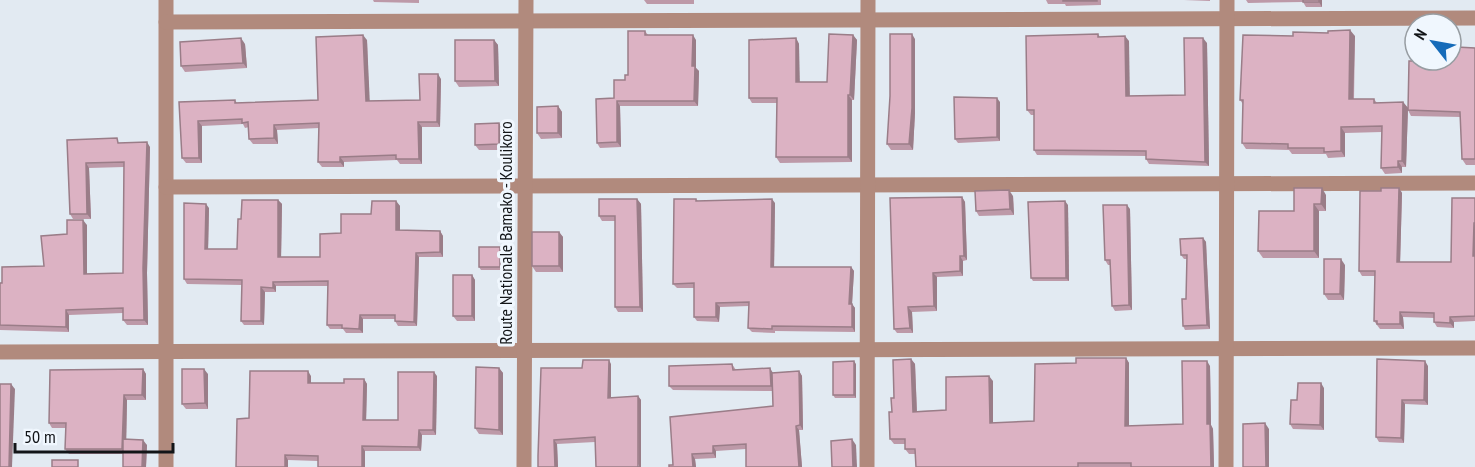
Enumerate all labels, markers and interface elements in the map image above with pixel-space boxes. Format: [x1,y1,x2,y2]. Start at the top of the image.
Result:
north arrow [1403,12,1463,72]
text: N [1409,25,1431,43]
street label: Route Nationale Bamako - Koulikoro [494,121,517,345]
scale bar [15,416,172,454]
text: 50 m [24,425,56,448]

